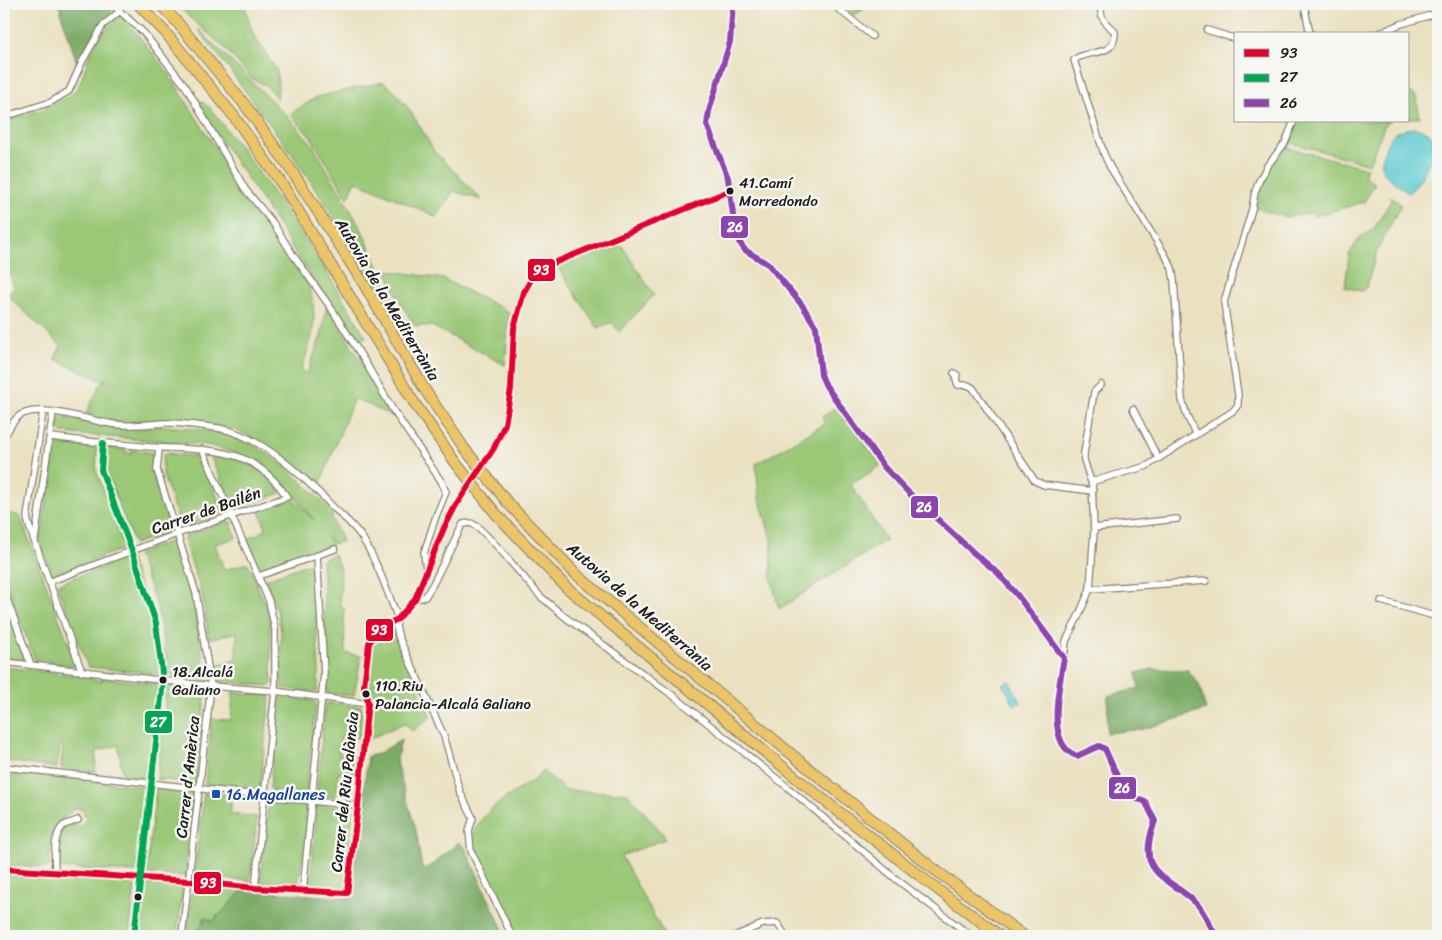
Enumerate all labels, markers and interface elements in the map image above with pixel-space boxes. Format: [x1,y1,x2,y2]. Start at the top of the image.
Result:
legend [1234,32,1410,122]
text: 93 [1280,40,1297,66]
text: 27 [1280,64,1299,90]
text: 26 [1280,90,1297,116]
place label: 41.Camí Morredondo [739,170,818,214]
marker: 41.Camí Morredondo [725,186,735,196]
street label: Autovia de la Mediterrània [327,211,448,387]
line badge: 26 [720,215,749,239]
text: 26 [726,215,743,240]
line badge: 93 [527,258,556,282]
text: 93 [533,258,549,283]
street label: Carrer de Bailén [147,478,265,543]
line badge: 26 [910,495,939,519]
text: 26 [915,495,932,520]
street label: Autovia de la Mediterrània [559,534,720,679]
line badge: 93 [365,618,394,642]
text: 93 [371,618,387,643]
place label: 18.Alcalá Galiano [172,659,233,703]
place label: 110.Riu Palancia-Alcalá Galiano [375,673,531,717]
marker: 18.Alcalá Galiano [158,675,168,685]
marker: 110.Riu Palancia-Alcalá Galiano [361,689,371,699]
line badge: 27 [144,710,173,734]
text: 27 [149,710,167,735]
street label: Carrer del Riu Palància [322,710,367,874]
street label: Carrer d'Amèrica [167,714,208,839]
line badge: 26 [1108,776,1137,800]
text: 26 [1113,776,1130,801]
place label: 16.Magallanes [226,780,326,809]
marker: 16.Magallanes [210,788,222,800]
line badge: 93 [193,871,222,895]
text: 93 [200,871,216,896]
unlabelled marker [133,892,143,902]

